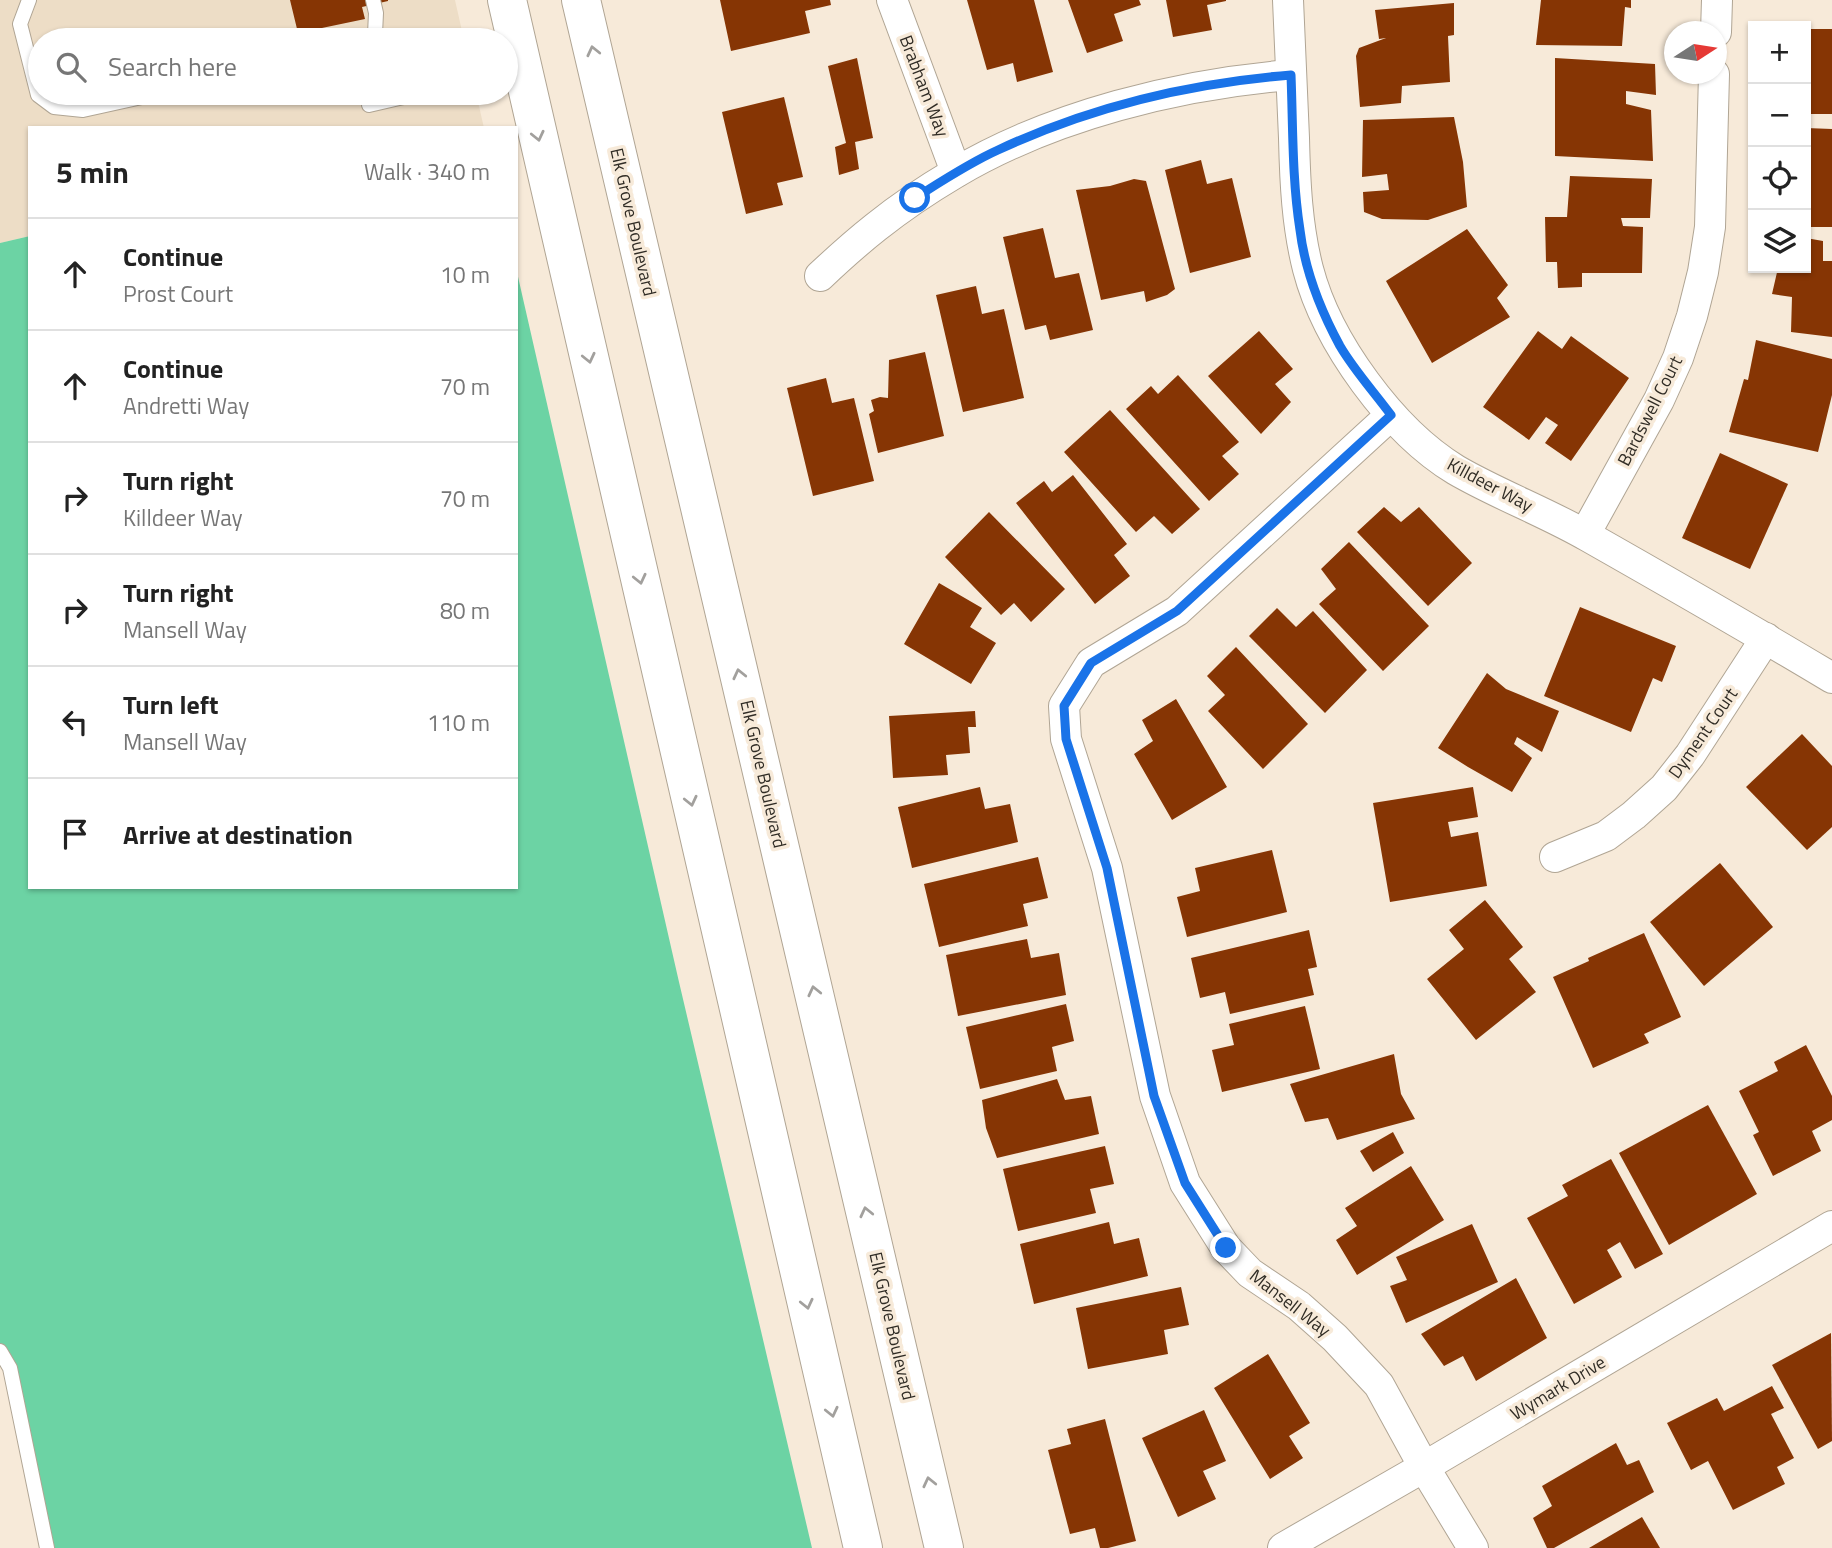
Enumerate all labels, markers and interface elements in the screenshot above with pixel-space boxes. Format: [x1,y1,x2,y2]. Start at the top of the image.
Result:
north arrow [1664,21,1727,84]
map controls [1748,21,1811,273]
button: + [1748,21,1811,84]
search box [28,28,518,105]
street label: Brabham Way [893,31,956,141]
one-way arrow [587,45,601,57]
text: Search here [108,47,237,86]
icon: search [52,48,90,86]
button: − [1748,84,1811,147]
one-way arrow [530,130,544,142]
street label: Elk Grove Boulevard [603,145,664,299]
button: locate [1748,147,1811,210]
text: 5 min [56,149,129,195]
text: Walk · 340 m [364,154,490,189]
route start [899,182,930,213]
button: layers [1748,210,1811,273]
text: Continue [123,237,223,276]
icon: ahead [56,255,94,293]
text: 10 m [440,257,490,292]
text: Prost Court [123,276,233,311]
text: Continue [123,349,223,388]
street label: Bardswell Court [1610,351,1689,470]
one-way arrow [581,352,595,364]
icon: ahead [56,367,94,405]
text: 70 m [440,369,490,404]
text: Andretti Way [123,388,249,423]
street label: Killdeer Way [1443,451,1538,519]
text: Turn right [123,461,234,500]
icon: right [56,479,94,517]
text: 70 m [440,481,490,516]
text: Killdeer Way [123,500,243,535]
text: Turn right [123,573,234,612]
one-way arrow [632,573,646,585]
icon: right [56,591,94,629]
text: 80 m [440,593,490,628]
text: Mansell Way [123,612,247,647]
one-way arrow [733,668,748,680]
street label: Dyment Court [1661,681,1744,784]
text: Turn left [123,685,218,724]
street label: Elk Grove Boulevard [733,697,794,851]
icon: left [56,703,94,741]
text: 110 m [427,705,490,740]
text: Mansell Way [123,724,247,759]
one-way arrow [683,795,697,807]
icon: arrive [56,815,94,853]
text: Arrive at destination [123,815,353,854]
one-way arrow [808,985,822,997]
one-way arrow [859,1206,874,1218]
route end [1210,1232,1241,1263]
street label: Elk Grove Boulevard [862,1249,923,1403]
street label: Mansell Way [1244,1262,1337,1343]
one-way arrow [798,1298,813,1310]
street label: Wymark Drive [1505,1348,1611,1427]
one-way arrow [823,1406,838,1418]
one-way arrow [923,1476,937,1488]

